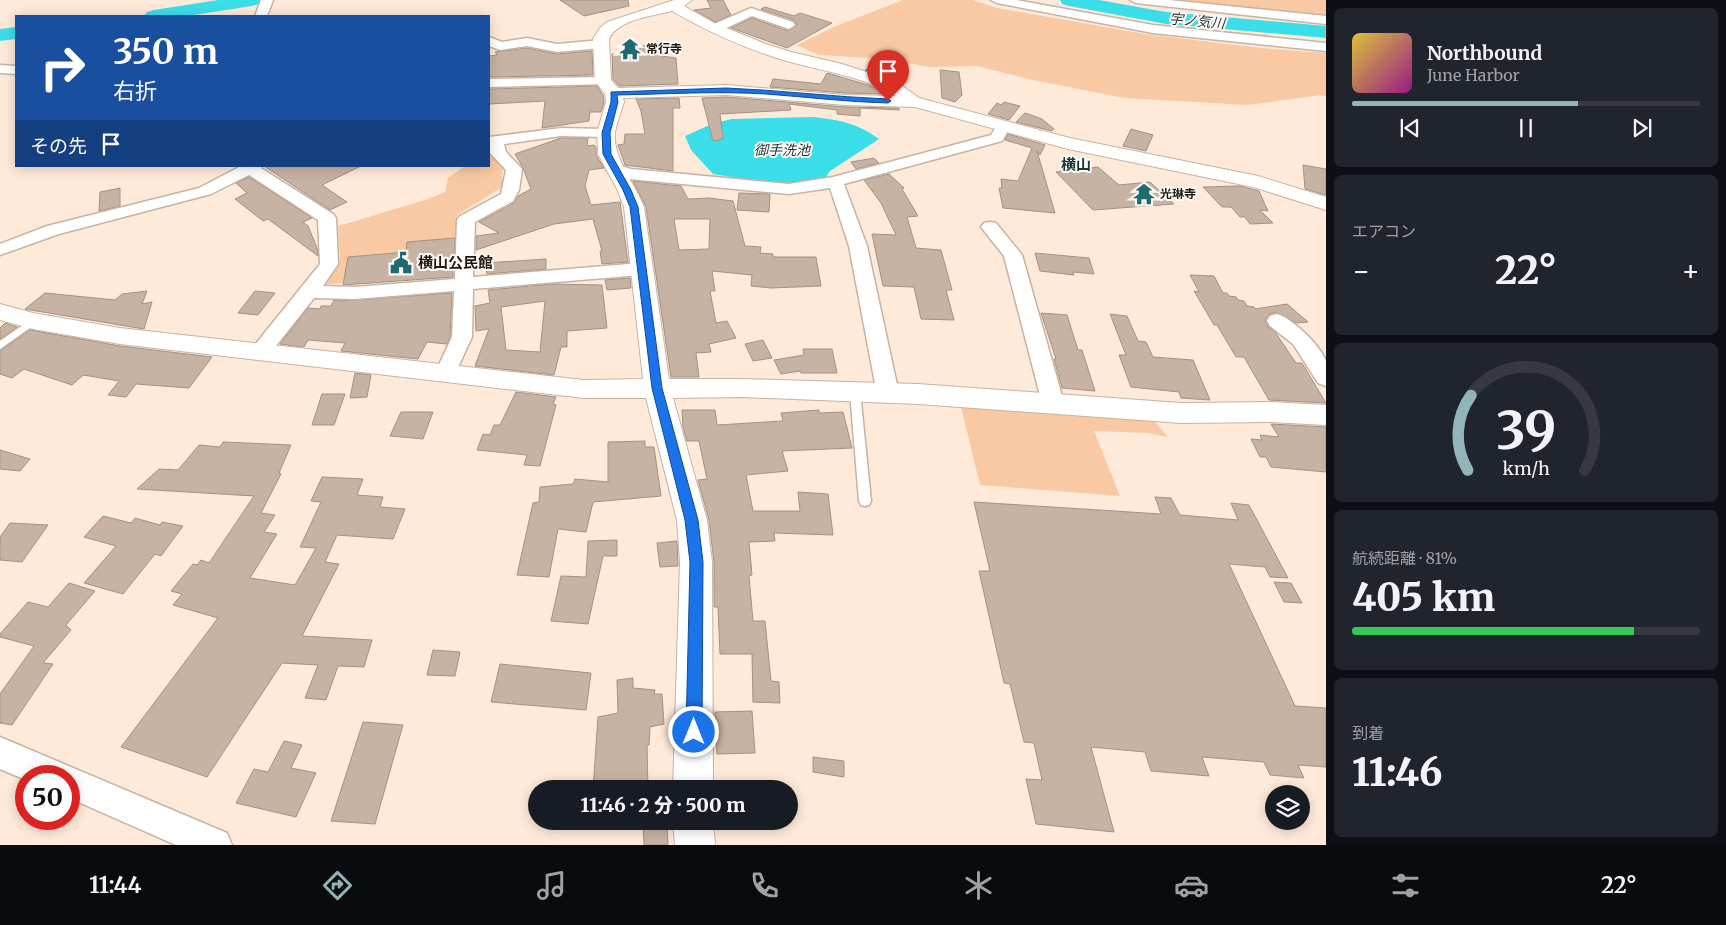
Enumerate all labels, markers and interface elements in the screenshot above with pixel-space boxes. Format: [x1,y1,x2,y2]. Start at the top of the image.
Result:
water label: 宇ノ気川 [1168,10,1228,33]
text: 350 m [113,30,218,74]
icon: right [30,35,95,100]
temple icon: 常行寺 [617,36,643,62]
place label: 常行寺 [646,41,682,56]
text: Northbound [1427,41,1542,65]
pin [867,50,909,101]
icon: arrive [874,57,902,85]
text: June Harbor [1427,65,1520,85]
text: 右折 [113,77,157,105]
icon: previous [1396,114,1424,142]
icon: pause [1512,114,1540,142]
icon: next [1628,114,1656,142]
icon: arrive [97,130,125,158]
text: その先 [30,134,87,158]
water label: 御手洗池 [754,141,812,159]
district label: 横山 [1061,155,1091,174]
temple icon: 光琳寺 [1131,181,1157,207]
place label: 光琳寺 [1160,186,1196,201]
text: エアコン [1352,221,1416,241]
text: 22° [1495,247,1557,294]
public building icon: 横山公民館 [388,250,414,276]
place label: 横山公民館 [418,253,493,272]
text: − [1352,253,1371,289]
text: + [1681,253,1700,289]
text: 39 [1496,398,1556,463]
text: km/h [1502,457,1550,480]
text: 航続距離 · 81% [1352,548,1457,568]
text: 405 km [1352,574,1495,621]
position arrow [667,705,719,757]
text: 到着 [1352,723,1384,743]
text: 11:46 [1352,749,1442,796]
speed limit sign: 50 [15,765,80,830]
map controls [1265,785,1310,830]
button: layers [1265,785,1310,830]
text: 11:46 · 2 分 · 500 m [581,793,745,817]
icon: directions [320,868,355,903]
icon: music [534,868,569,903]
icon: phone [747,868,782,903]
icon: climate [961,868,996,903]
icon: car [1174,868,1209,903]
icon: filters [1388,868,1423,903]
text: 11:44 [89,871,142,899]
text: 22° [1601,871,1637,899]

